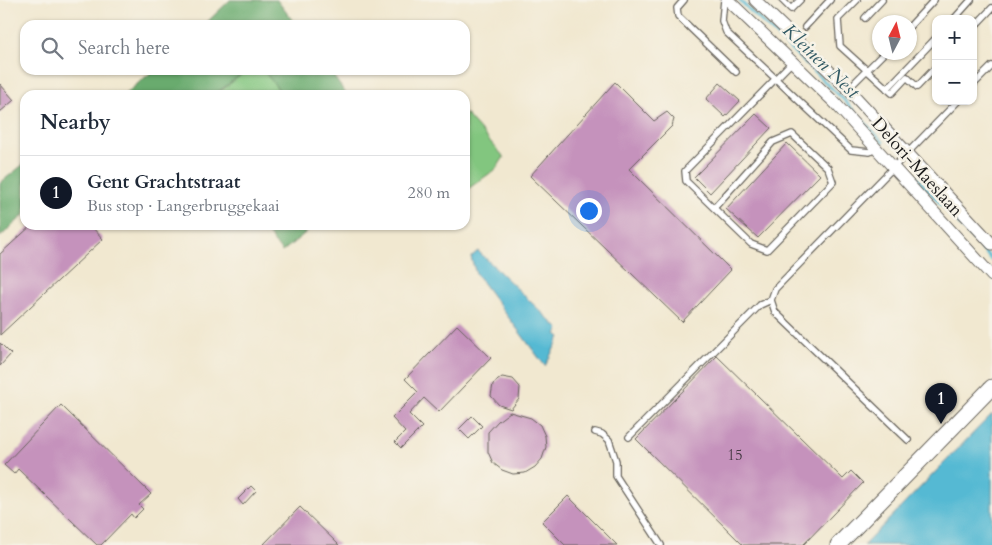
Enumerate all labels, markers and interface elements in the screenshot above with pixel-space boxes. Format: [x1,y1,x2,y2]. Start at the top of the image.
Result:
north arrow [872,15,917,60]
map controls [932,15,977,105]
button: + [932,15,977,60]
water label: Kleinen Nest [777,18,865,105]
search box [20,20,470,75]
icon: search [38,34,66,62]
text: Search here [78,35,170,61]
button: − [932,60,977,105]
text: Nearby [40,108,111,137]
street label: Delori-Maeslaan [866,112,969,223]
text: Gent Grachtstraat [87,169,241,195]
text: 1 [52,182,60,204]
text: 280 m [408,182,450,204]
text: Bus stop · Langerbruggekaai [87,195,280,217]
your location [576,198,602,224]
pin: 1 [925,383,957,424]
house number: 15 [727,445,743,465]

